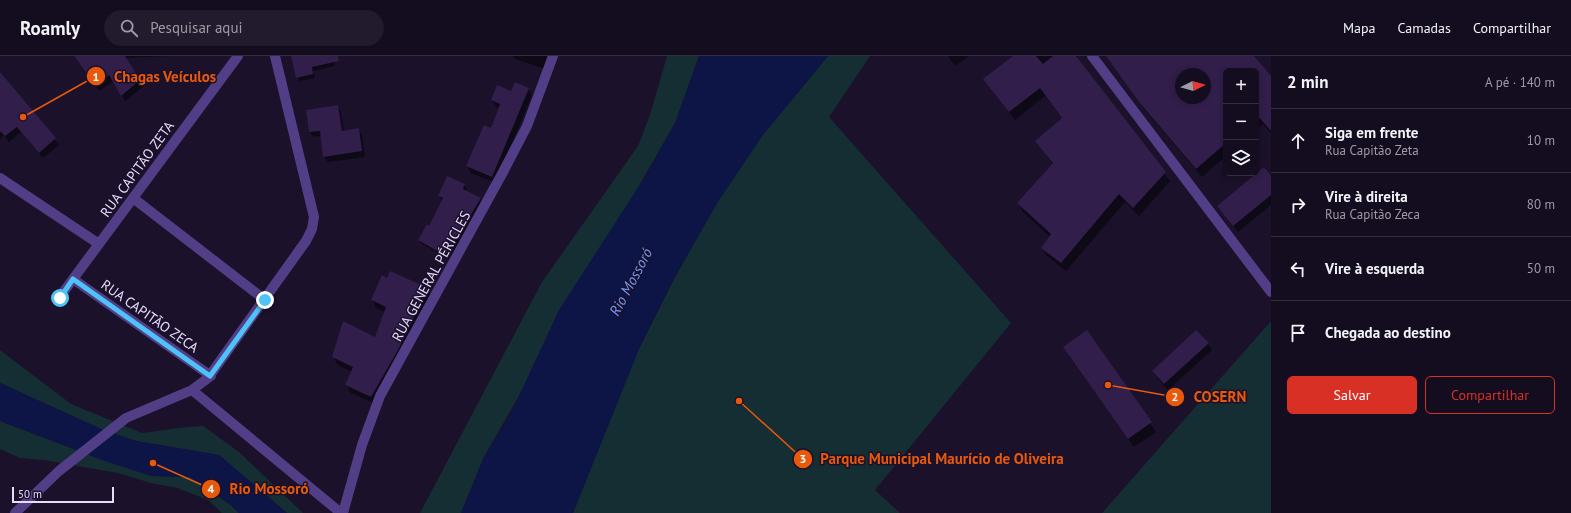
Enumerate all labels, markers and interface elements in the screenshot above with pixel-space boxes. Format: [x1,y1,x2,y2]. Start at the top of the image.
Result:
search box [104,10,384,46]
text: Roamly [20,16,80,40]
icon: search [118,17,140,39]
text: Pesquisar aqui [150,18,243,37]
text: Mapa [1343,19,1376,37]
text: Camadas [1398,19,1451,37]
text: Compartilhar [1473,19,1551,37]
callout: Chagas Veículos [86,63,225,90]
text: Chagas Veículos [114,67,216,86]
north arrow [1175,68,1211,104]
map controls [1223,68,1259,176]
button: + [1223,68,1259,104]
text: 1 [93,69,99,84]
text: 2 min [1287,71,1328,93]
text: A pé · 140 m [1485,74,1555,91]
button: − [1223,104,1259,140]
street label: RUA CAPITÃO ZETA [96,117,178,221]
text: Siga em frente [1325,123,1418,142]
icon: ahead [1287,130,1309,152]
text: 10 m [1527,132,1555,149]
button: layers [1223,140,1259,176]
text: Rua Capitão Zeta [1325,142,1419,159]
text: Vire à direita [1325,187,1408,206]
icon: right [1287,194,1309,216]
text: 80 m [1527,196,1555,213]
text: Rua Capitão Zeca [1325,206,1420,223]
street label: RUA GENERAL PÉRICLES [388,208,474,344]
water label: Rio Mossoró [605,245,656,319]
icon: left [1287,258,1309,280]
text: Vire à esquerda [1325,259,1424,278]
text: 50 m [1527,260,1555,277]
street label: RUA CAPITÃO ZECA [98,276,203,357]
route start [51,289,69,307]
route end [256,291,274,309]
icon: arrive [1287,322,1309,344]
text: Chegada ao destino [1325,323,1451,342]
button: Salvar [1287,376,1417,414]
button: Compartilhar [1425,376,1555,414]
callout: COSERN [1165,383,1254,410]
text: COSERN [1194,387,1246,406]
text: 2 [1172,389,1178,404]
callout: Parque Municipal Maurício de Oliveira [793,445,1072,472]
text: Parque Municipal Maurício de Oliveira [820,449,1064,468]
text: 3 [800,451,806,466]
callout: Rio Mossoró [201,475,316,502]
text: Rio Mossoró [229,479,309,498]
text: 4 [208,481,215,496]
scale bar [12,485,114,504]
text: 50 m [18,487,42,501]

